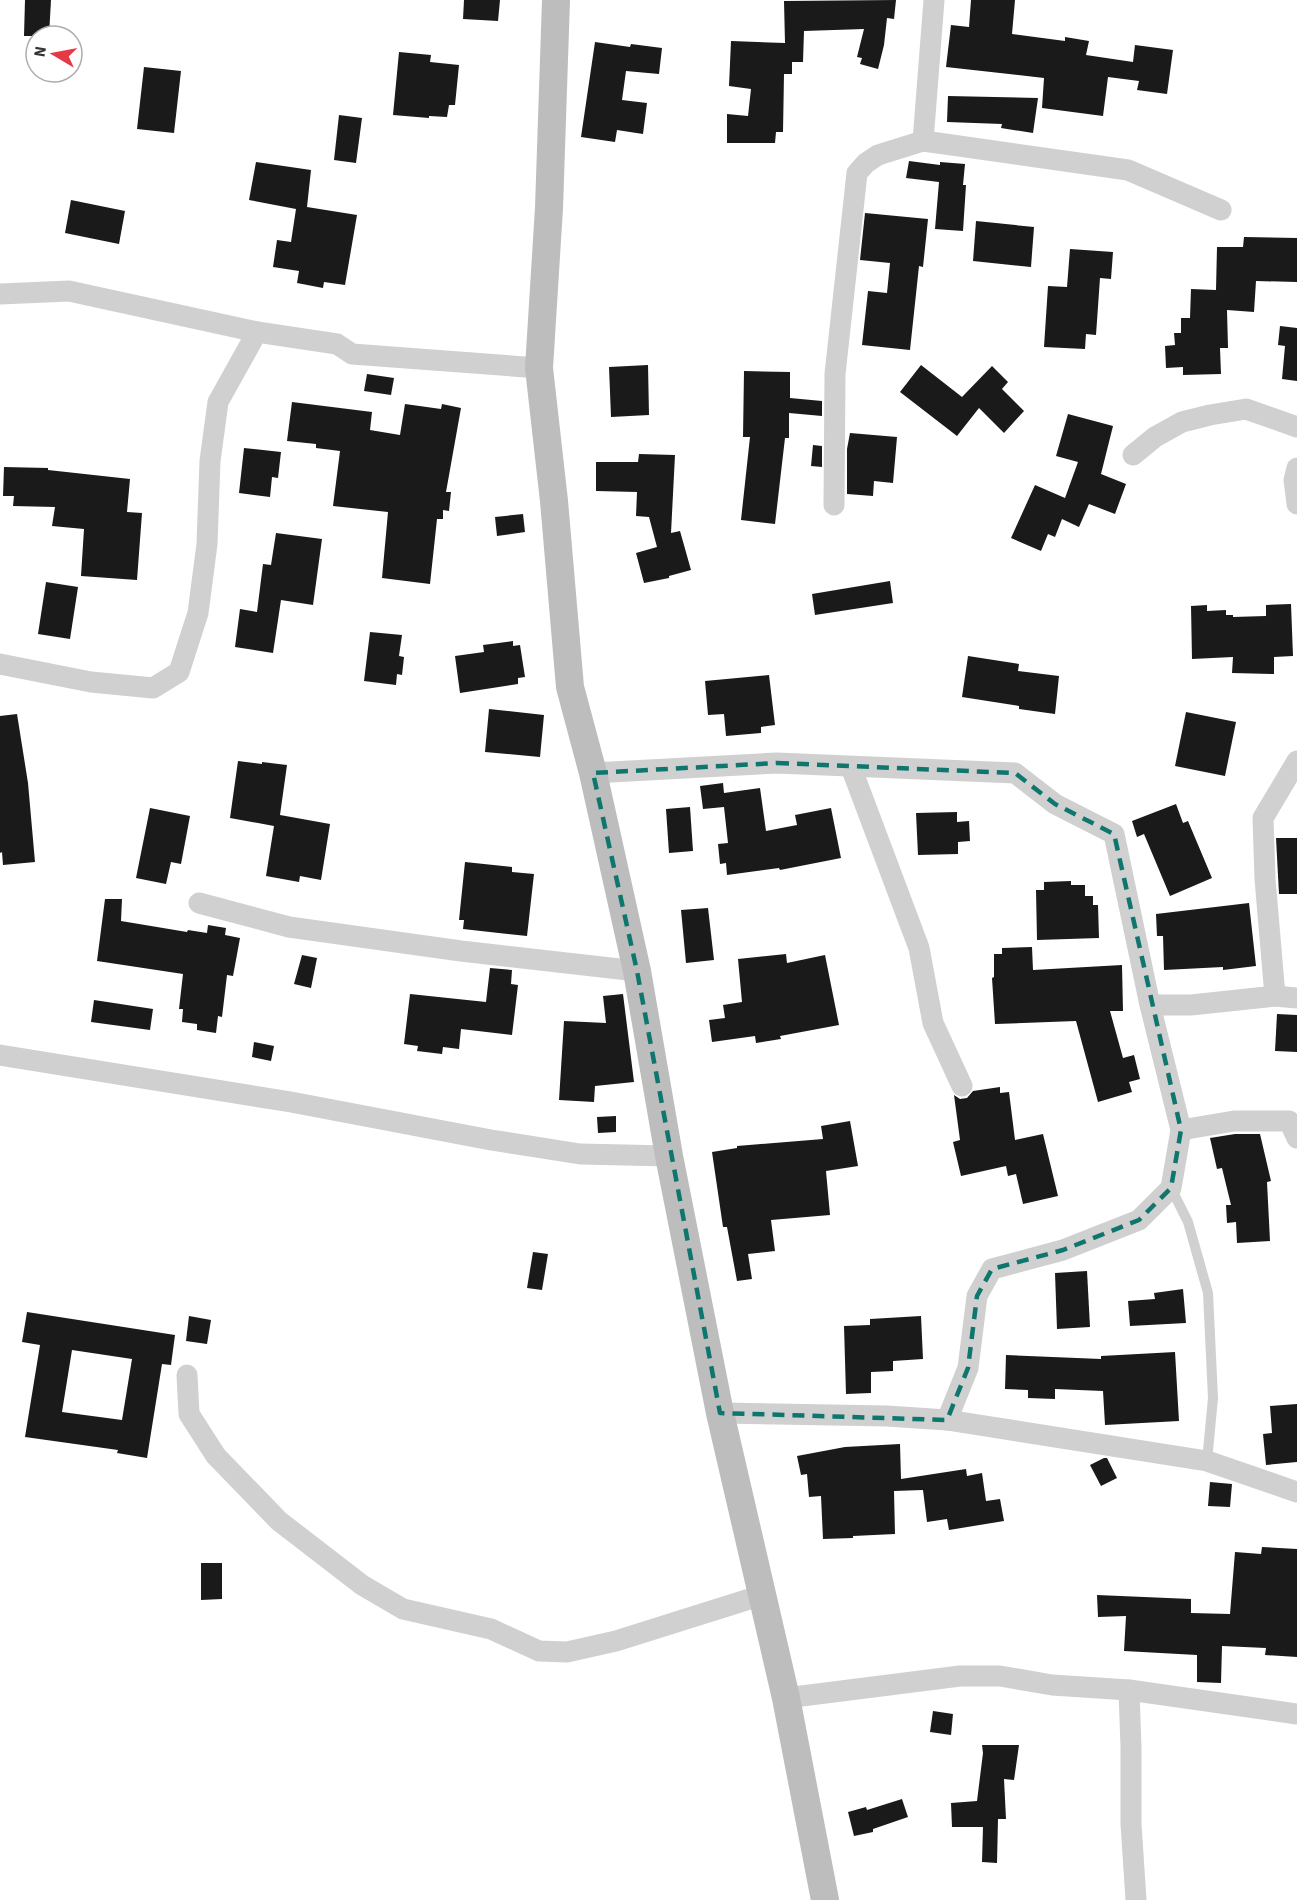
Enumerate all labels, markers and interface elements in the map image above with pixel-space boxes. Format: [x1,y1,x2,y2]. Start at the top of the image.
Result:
north arrow [24,24,84,84]
text: N [28,44,52,59]

